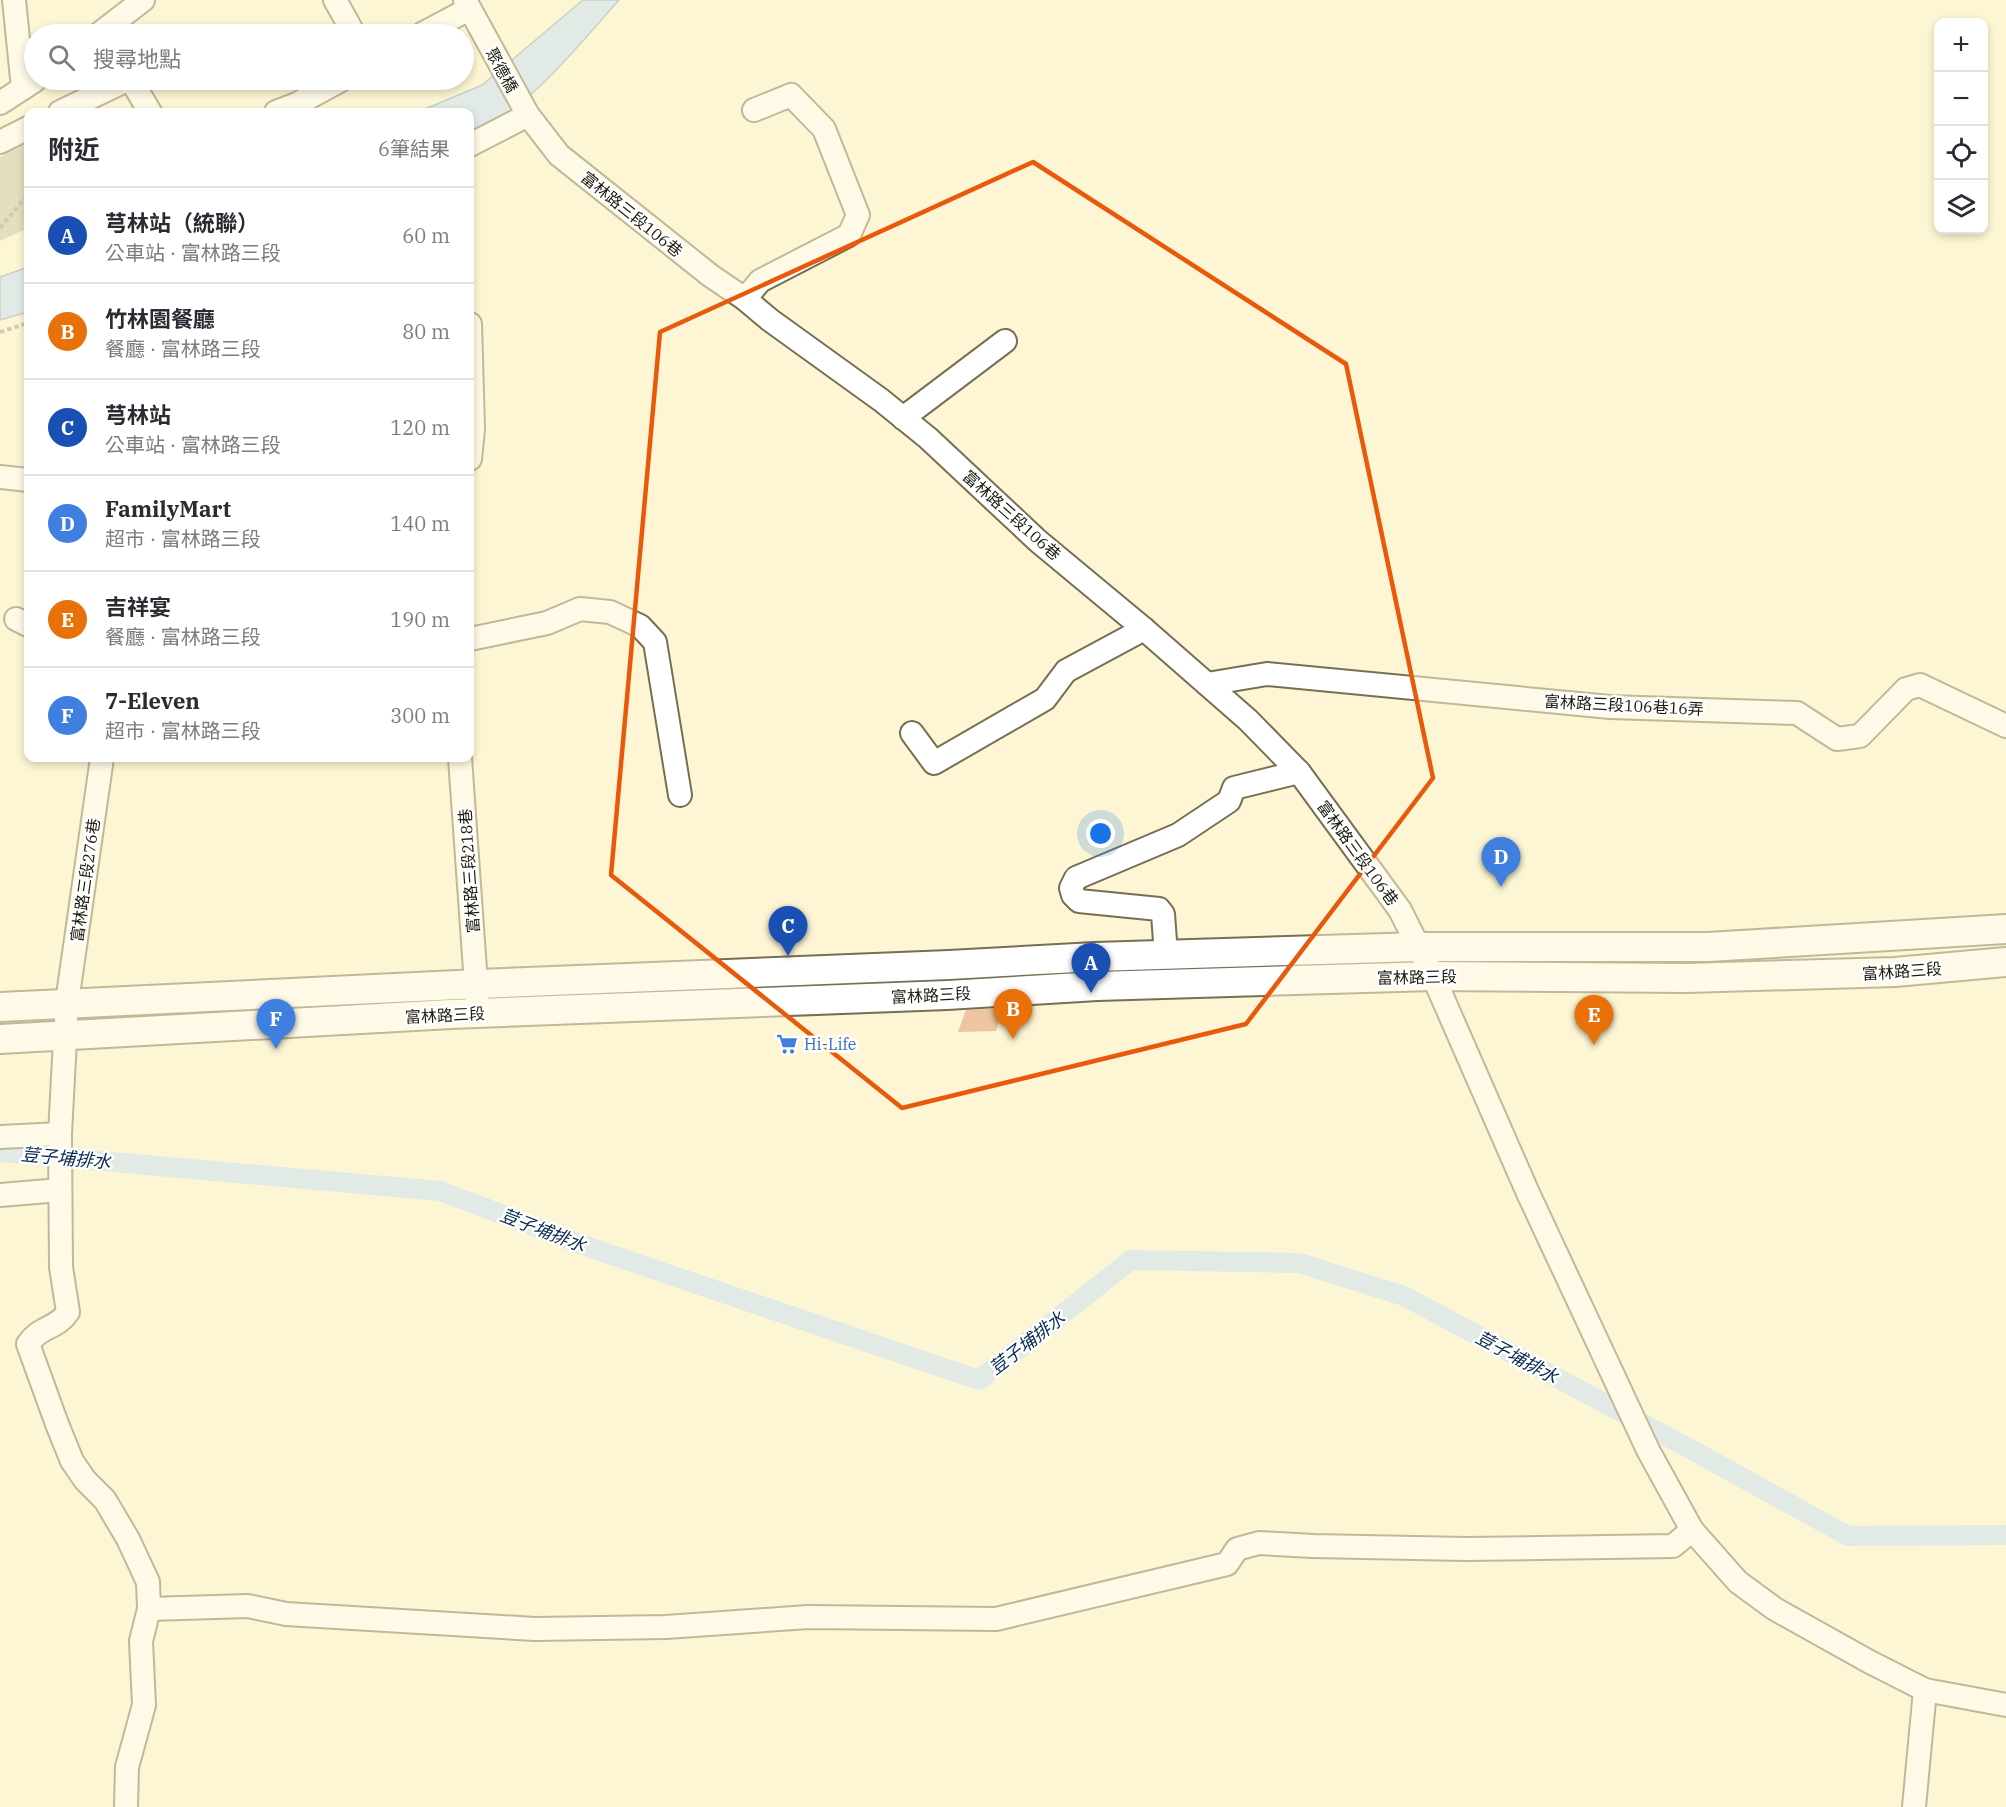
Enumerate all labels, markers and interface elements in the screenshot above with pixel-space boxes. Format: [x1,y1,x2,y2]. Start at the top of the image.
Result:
map controls [1934,18,1988,234]
button: + [1934,18,1988,72]
search box [24,24,474,90]
icon: search [45,41,78,74]
text: 搜尋地點 [93,44,181,73]
street label: 聚德橋 [482,44,522,96]
button: − [1934,72,1988,126]
button: locate [1934,126,1988,180]
text: 附近 [48,132,100,166]
text: 6筆結果 [378,135,450,162]
street label: 富林路三段106巷 [577,167,687,261]
button: layers [1934,180,1988,234]
text: 芎林站（統聯） [105,208,259,237]
text: A [61,222,74,249]
text: 60 m [402,222,450,249]
text: 公車站 · 富林路三段 [105,239,281,266]
text: 竹林園餐廳 [105,304,215,333]
text: B [60,318,75,345]
text: 80 m [402,318,450,345]
text: 餐廳 · 富林路三段 [105,335,261,362]
text: 芎林站 [105,400,171,429]
text: C [61,414,74,441]
text: 120 m [390,414,450,441]
text: 公車站 · 富林路三段 [105,431,281,458]
street label: 富林路三段106巷 [959,466,1065,564]
text: FamilyMart [105,494,231,523]
text: D [60,510,75,537]
text: 140 m [390,510,450,537]
text: 超市 · 富林路三段 [105,525,261,552]
text: 吉祥宴 [105,592,171,621]
text: E [61,606,74,633]
text: 190 m [390,606,450,633]
text: 餐廳 · 富林路三段 [105,623,261,650]
text: 7-Eleven [105,686,200,715]
street label: 富林路三段106巷16弄 [1544,691,1704,719]
text: F [61,702,74,729]
text: 300 m [390,702,450,729]
text: 超市 · 富林路三段 [105,717,261,744]
street label: 富林路三段106巷 [1313,797,1403,909]
street label: 富林路三段218巷 [455,808,483,934]
street label: 富林路三段276巷 [66,817,104,943]
your location [1086,819,1115,848]
pin: D [1482,838,1520,887]
pin: C [768,906,808,956]
pin: A [1072,944,1110,993]
street label: 富林路三段 [1861,958,1943,984]
street label: 富林路三段 [1377,966,1457,988]
street label: 富林路三段 [891,983,971,1007]
pin: B [994,990,1032,1039]
pin: E [1574,996,1614,1045]
pin: F [256,1000,296,1049]
street label: 富林路三段 [405,1003,485,1027]
supermarket icon: Hi-Life [775,1032,799,1056]
place label: Hi-Life [804,1034,856,1054]
water label: 荳子埔排水 [20,1143,113,1173]
water label: 荳子埔排水 [497,1203,590,1257]
water label: 荳子埔排水 [984,1306,1070,1380]
water label: 荳子埔排水 [1472,1326,1563,1389]

